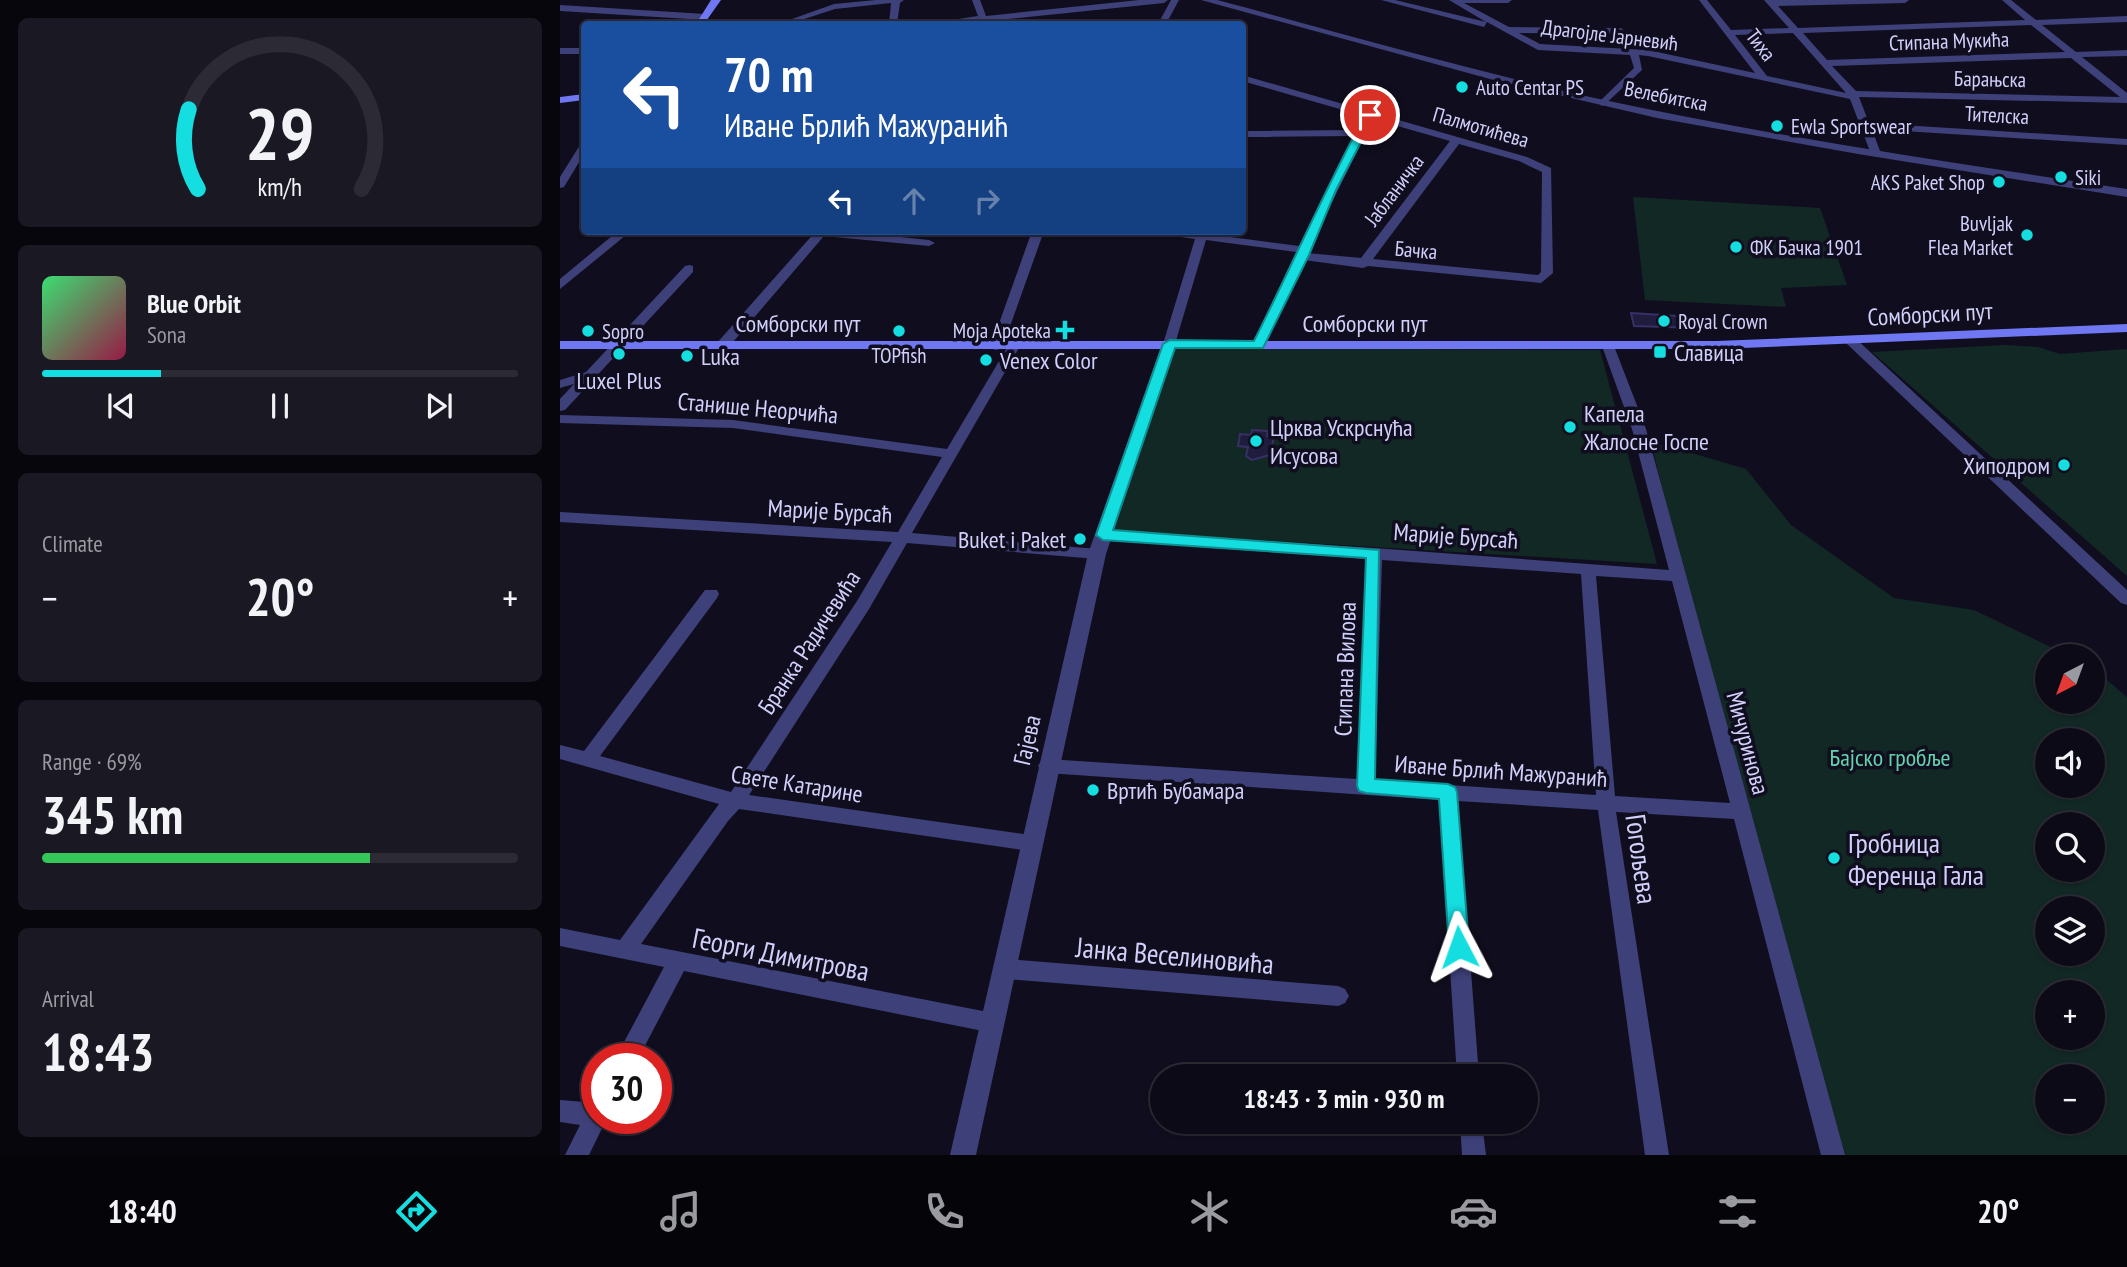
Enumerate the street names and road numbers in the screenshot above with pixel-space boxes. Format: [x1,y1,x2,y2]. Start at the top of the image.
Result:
street label: Драгојле Јарневић [1540,13,1680,57]
street label: Тиха [1740,23,1782,67]
street label: Стипана Мукића [1888,25,2010,57]
street label: Барањска [1954,65,2026,93]
street label: Велебитска [1622,75,1710,117]
street label: Палмотићева [1430,100,1532,154]
street label: Тителска [1964,100,2030,130]
street label: Јабланичка [1358,149,1430,232]
street label: Бачка [1394,235,1438,265]
street label: Сомборски пут [1867,295,1994,333]
street label: Сомборски пут [735,308,861,339]
street label: Сомборски пут [1302,308,1428,339]
street label: Станише Неорчића [676,386,840,430]
street label: Марије Бурсаћ [767,492,893,530]
street label: Марије Бурсаћ [1393,516,1519,556]
street label: Бранка Радичевића [751,564,867,720]
street label: Стипана Вилова [1327,601,1363,737]
street label: Мичуринова [1719,688,1777,798]
street label: Гајева [1006,712,1048,768]
street label: Иване Брлић Мажуранић [1394,748,1608,794]
street label: Свете Катарине [729,758,865,810]
street label: Гогољева [1617,812,1667,906]
street label: Георги Димитрова [690,919,872,989]
street label: Јанка Веселиновића [1074,928,1275,982]

